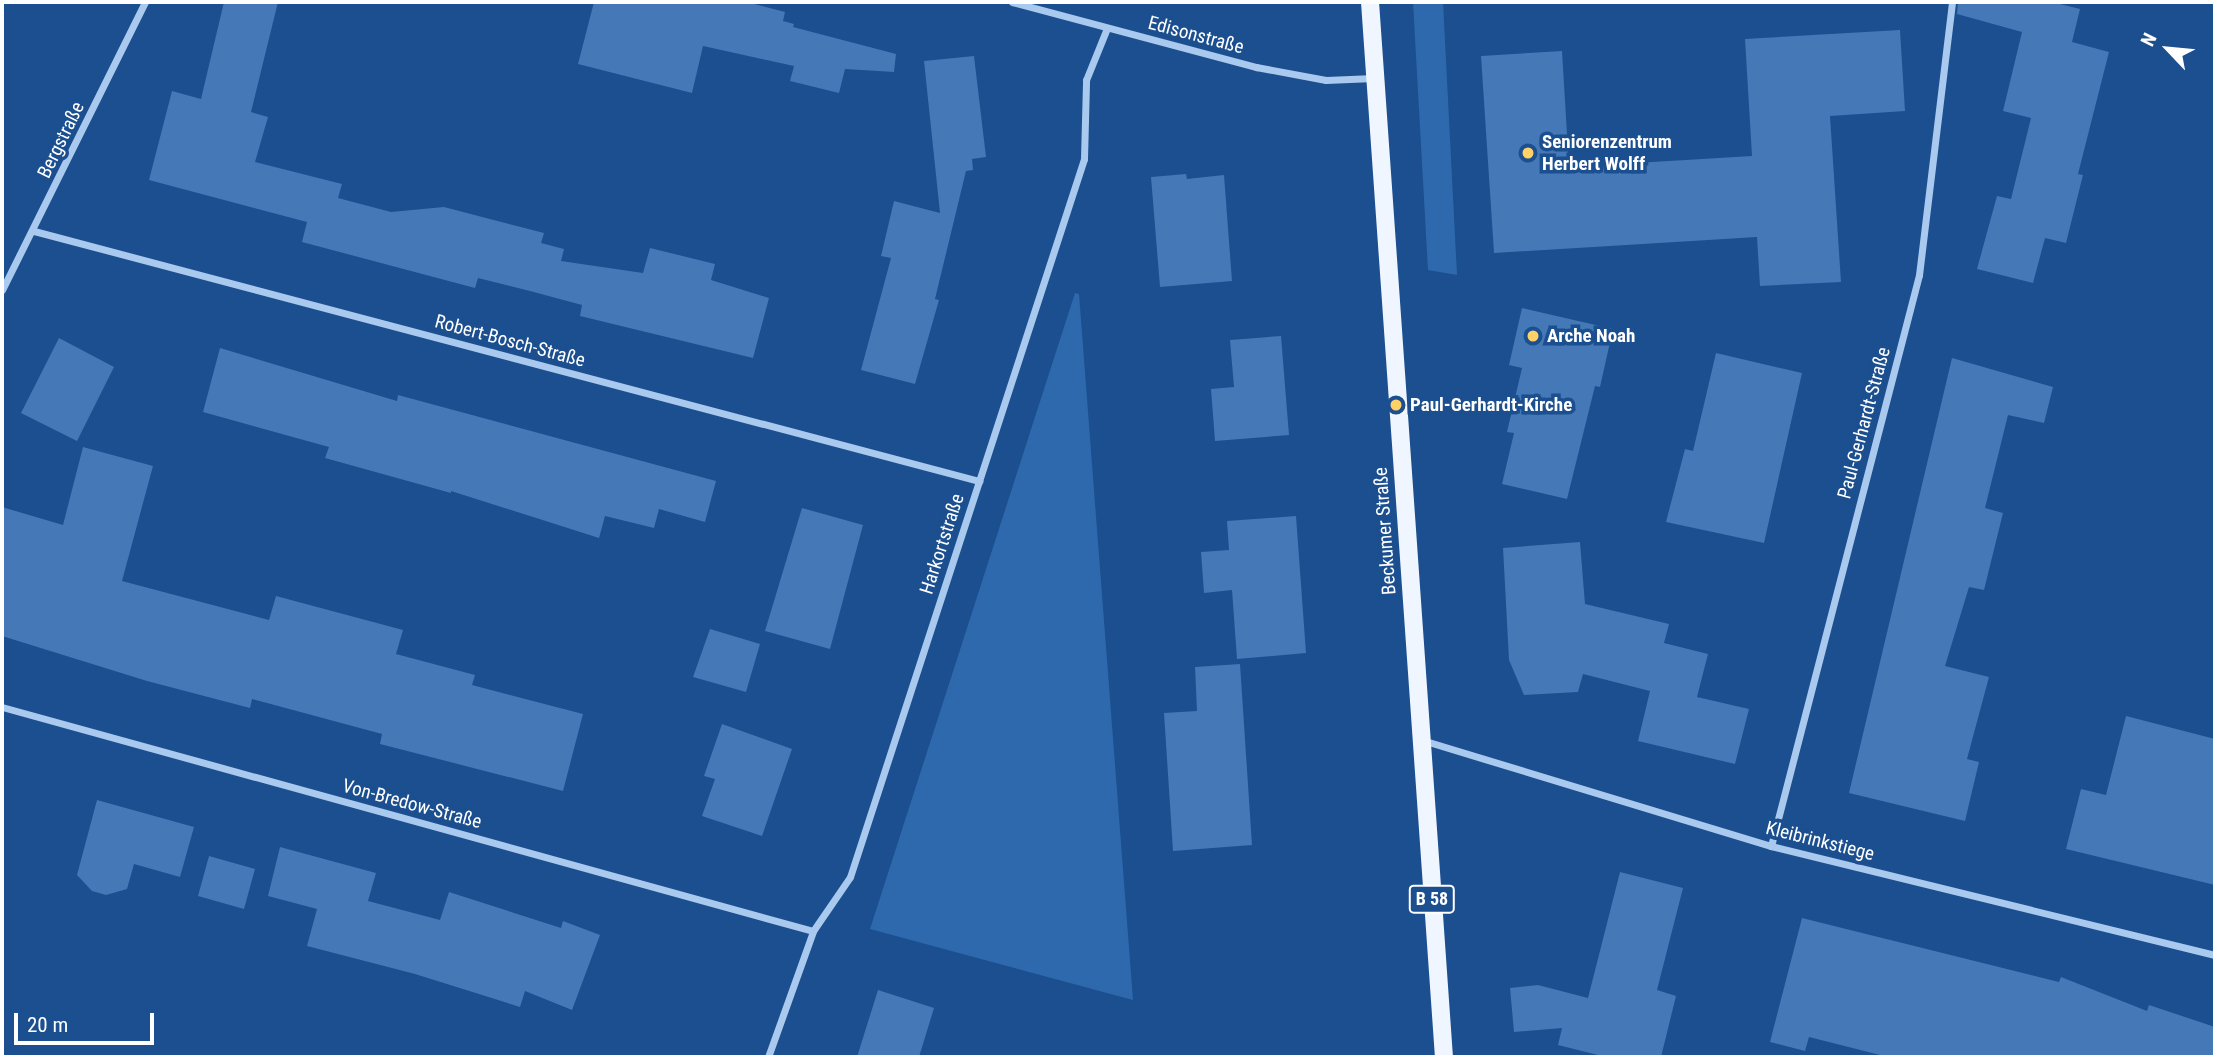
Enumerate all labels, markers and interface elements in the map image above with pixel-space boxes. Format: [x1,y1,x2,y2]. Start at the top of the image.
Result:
street label: Edisonstraße [1146,11,1246,59]
north arrow [2133,14,2203,84]
text: N [2136,29,2162,50]
street label: Bergstraße [33,98,89,182]
place label: Seniorenzentrum Herbert Wolff [1542,131,1672,175]
marker: Seniorenzentrum Herbert Wolff [1520,145,1536,161]
street label: Robert-Bosch-Straße [432,310,588,372]
place label: Arche Noah [1547,325,1635,347]
marker: Arche Noah [1525,328,1541,344]
street label: Paul-Gerhardt-Straße [1833,345,1895,501]
place label: Paul-Gerhardt-Kirche [1410,394,1572,416]
marker: Paul-Gerhardt-Kirche [1388,397,1404,413]
street label: Beckumer Straße [1369,466,1401,596]
street label: Harkortstraße [915,491,969,597]
street label: Von-Bredow-Straße [340,774,484,834]
street label: Kleibrinkstiege [1763,816,1877,866]
road number: B 58 [1408,884,1456,914]
scale bar [18,1000,158,1044]
text: 20 m [27,1013,68,1037]

